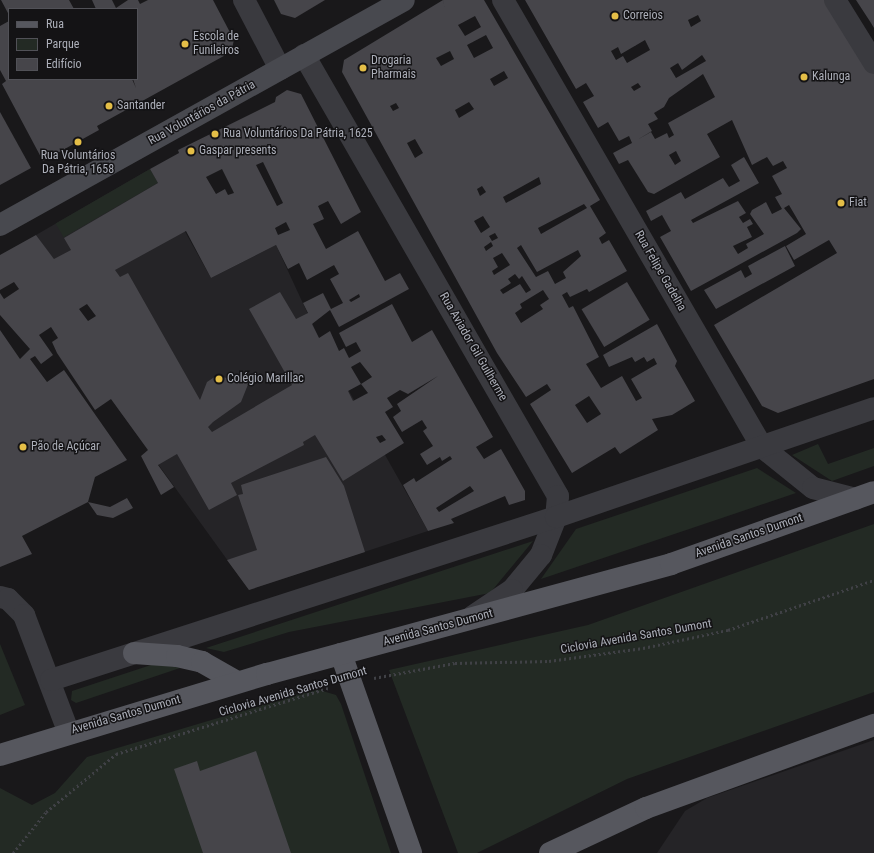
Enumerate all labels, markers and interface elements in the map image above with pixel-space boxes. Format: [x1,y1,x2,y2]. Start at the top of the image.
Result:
legend [8,8,138,80]
place label: Correios [623,9,663,23]
marker: Correios [610,11,620,21]
text: Rua [46,17,64,31]
place label: Escola de Funileiros [193,30,239,58]
text: Parque [46,37,79,51]
marker: Escola de Funileiros [180,39,190,49]
place label: Drogaria Pharmais [371,54,416,82]
text: Edifício [46,57,82,71]
marker: Drogaria Pharmais [358,63,368,73]
place label: Kalunga [812,70,850,84]
marker: Kalunga [799,72,809,82]
street label: Rua Voluntários da Pátria [146,78,258,148]
place label: Santander [117,99,165,113]
marker: Santander [104,101,114,111]
place label: Rua Voluntários Da Pátria, 1625 [223,127,373,141]
marker: Rua Voluntários Da Pátria, 1625 [210,129,220,139]
marker: Rua Voluntários Da Pátria, 1658 [73,137,83,147]
place label: Gaspar presents [199,144,276,158]
marker: Gaspar presents [186,146,196,156]
place label: Rua Voluntários Da Pátria, 1658 [41,149,115,177]
place label: Fiat [849,196,867,210]
marker: Fiat [836,198,846,208]
street label: Rua Felipe Gadelha [631,228,689,314]
street label: Rua Aviador Gil Guilherme [436,290,510,404]
place label: Colégio Marillac [227,372,304,386]
marker: Colégio Marillac [214,374,224,384]
place label: Pão de Açúcar [31,440,100,454]
marker: Pão de Açúcar [18,442,28,452]
street label: Avenida Santos Dumont [693,511,805,561]
street label: Avenida Santos Dumont [382,606,494,650]
street label: Ciclovia Avenida Santos Dumont [559,617,713,657]
street label: Ciclovia Avenida Santos Dumont [217,664,369,720]
street label: Avenida Santos Dumont [70,693,182,737]

